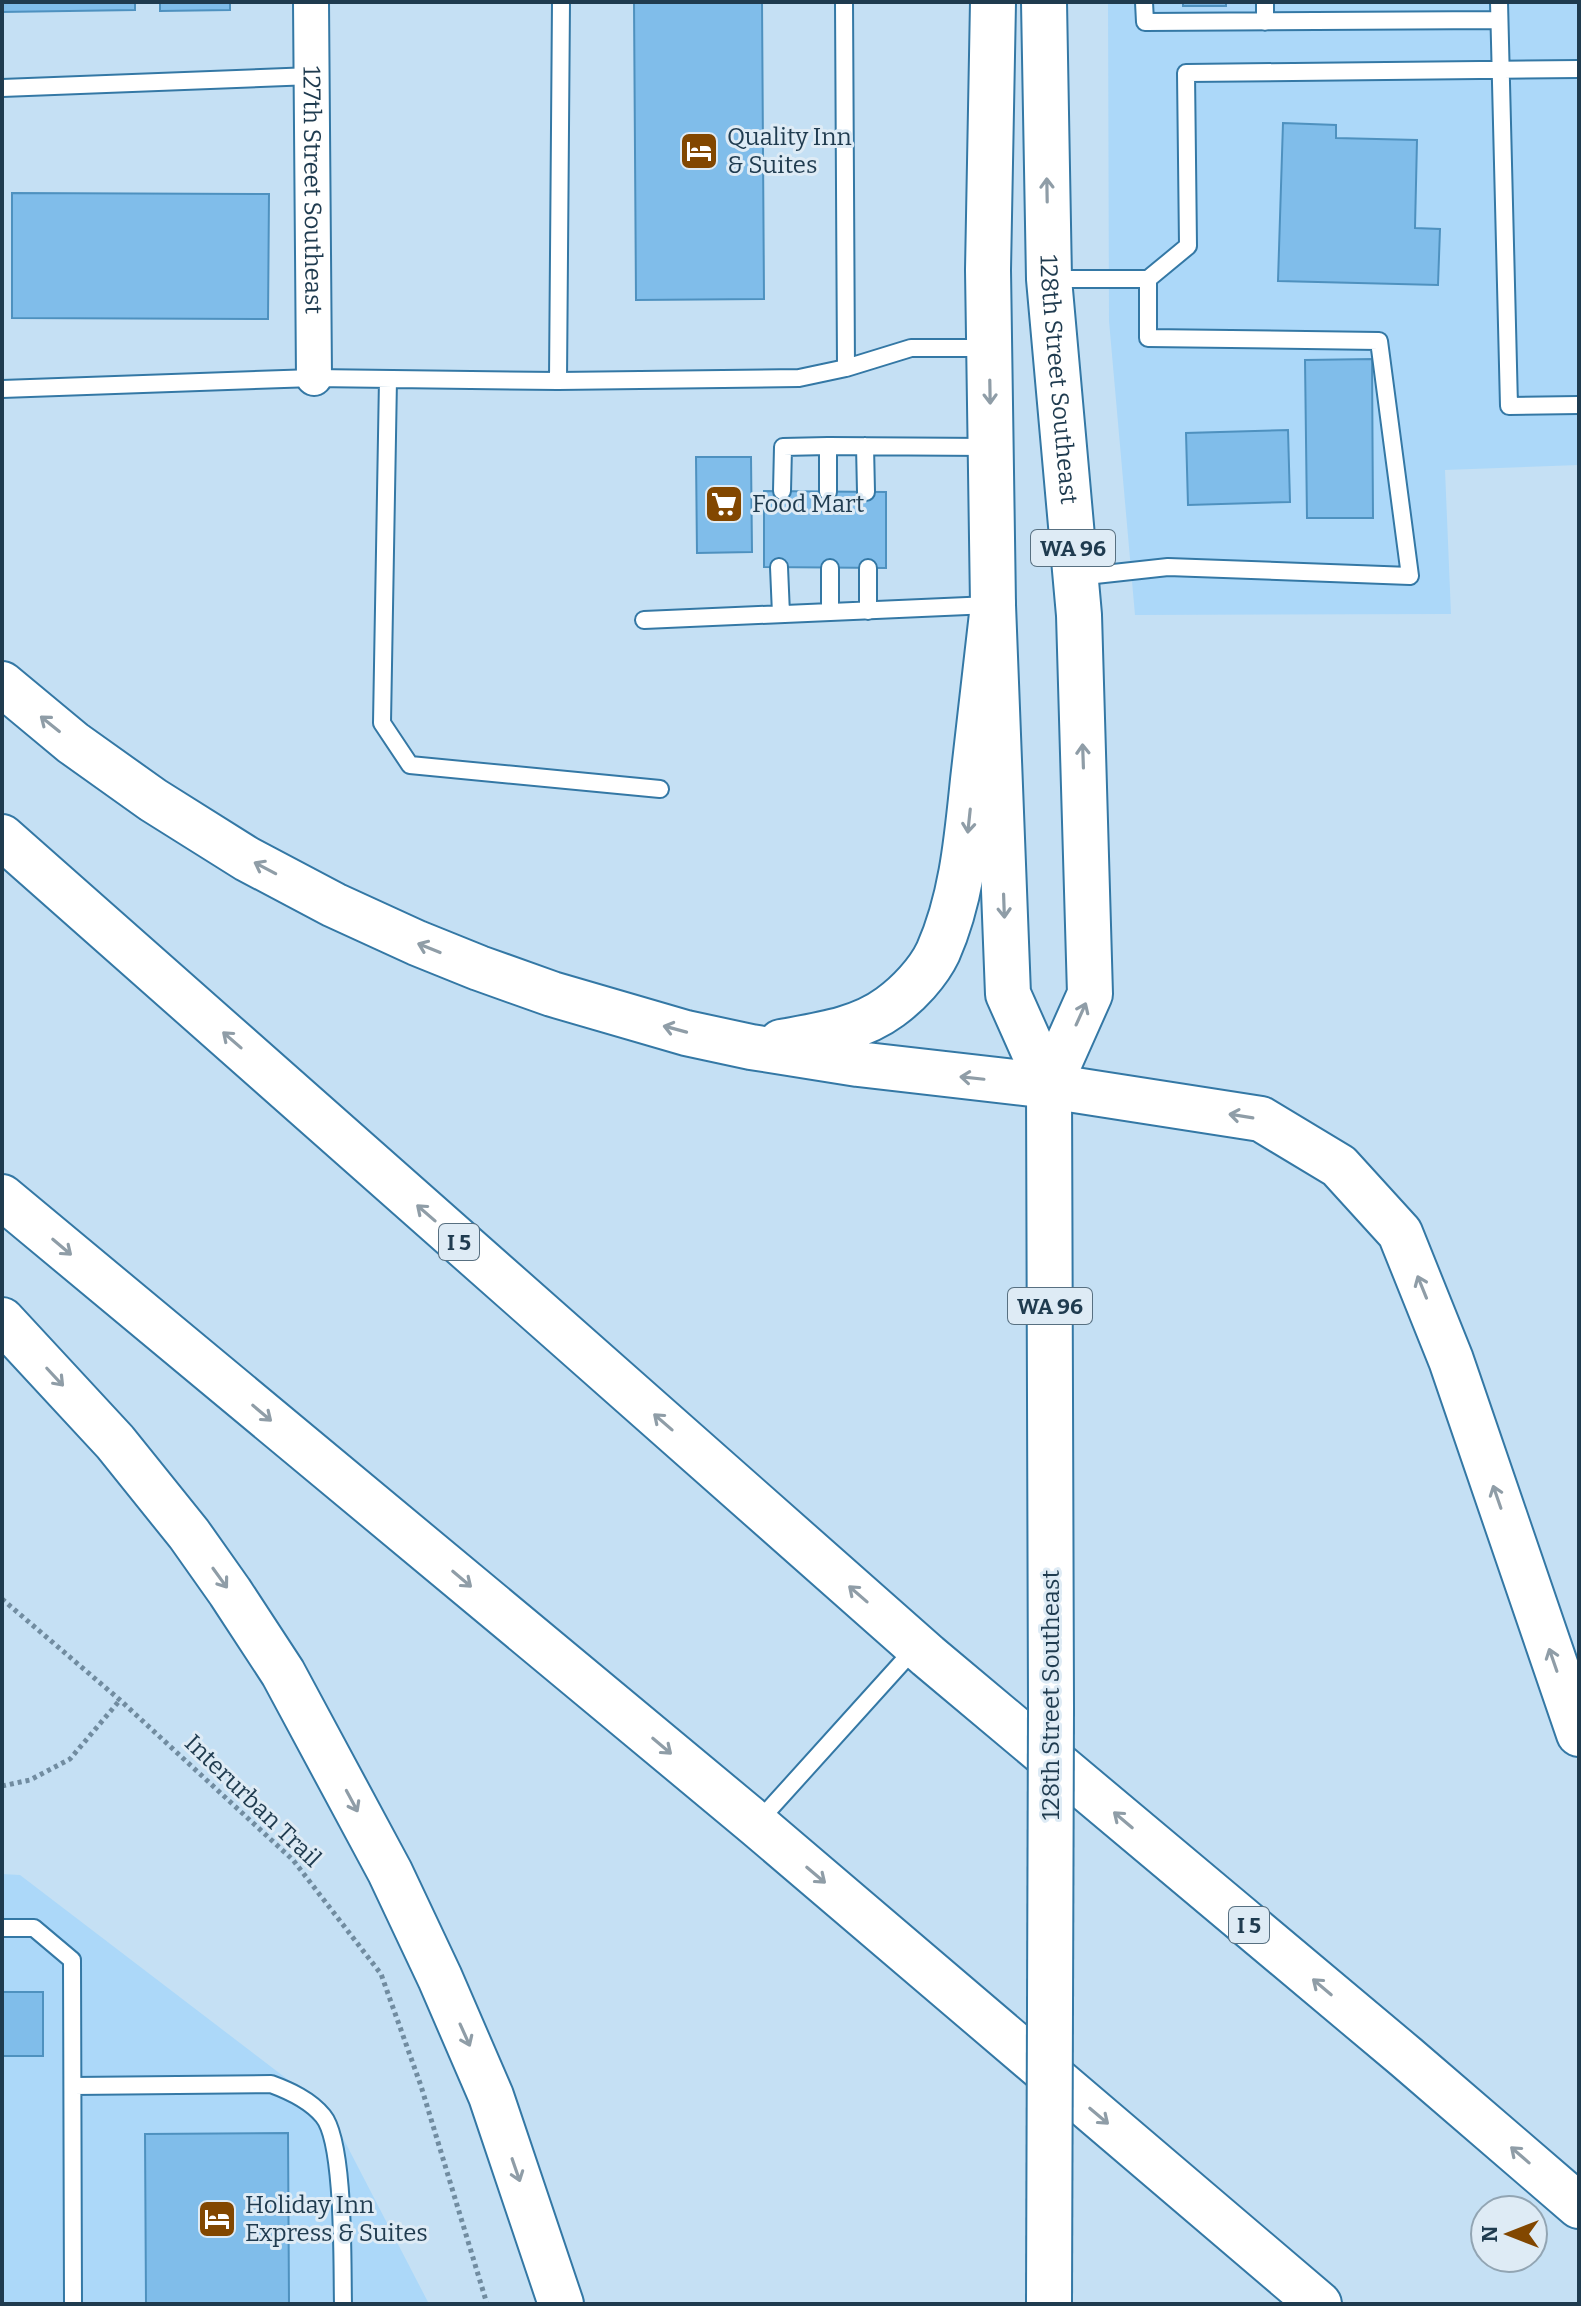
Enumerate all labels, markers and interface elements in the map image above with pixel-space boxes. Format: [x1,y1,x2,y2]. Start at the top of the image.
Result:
street label: 127th Street Southeast [298,66,327,314]
place label: Quality Inn & Suites [727,123,852,179]
hotel icon: Quality Inn & Suites [678,130,720,172]
one-way arrow [1039,177,1055,204]
street label: 128th Street Southeast [1035,254,1083,506]
one-way arrow [982,378,998,405]
supermarket icon: Food Mart [703,483,745,525]
place label: Food Mart [752,490,865,518]
road number: WA 96 [1031,530,1115,566]
one-way arrow [40,715,61,733]
one-way arrow [1075,744,1091,770]
one-way arrow [961,807,976,834]
one-way arrow [254,860,278,876]
one-way arrow [997,892,1012,919]
one-way arrow [417,940,442,954]
one-way arrow [1074,1003,1089,1027]
one-way arrow [663,1021,689,1036]
one-way arrow [222,1032,242,1050]
one-way arrow [959,1071,986,1086]
one-way arrow [1229,1108,1254,1123]
one-way arrow [417,1204,437,1222]
road number: I 5 [439,1224,479,1260]
one-way arrow [51,1238,72,1256]
one-way arrow [1414,1275,1428,1300]
road number: WA 96 [1008,1288,1092,1324]
one-way arrow [45,1367,63,1387]
one-way arrow [251,1404,272,1422]
one-way arrow [654,1413,674,1431]
one-way arrow [1489,1484,1504,1509]
one-way arrow [212,1566,228,1588]
street label: 128th Street Southeast [1037,1570,1065,1820]
one-way arrow [451,1571,472,1588]
one-way arrow [848,1585,869,1604]
one-way arrow [1545,1648,1560,1673]
street label: Interurban Trail [179,1729,327,1873]
one-way arrow [651,1737,672,1755]
one-way arrow [345,1789,360,1813]
one-way arrow [1113,1811,1134,1829]
one-way arrow [805,1865,825,1883]
road number: I 5 [1229,1907,1269,1943]
one-way arrow [1312,1978,1333,1996]
one-way arrow [458,2023,473,2047]
one-way arrow [1088,2107,1108,2125]
one-way arrow [1510,2146,1530,2164]
one-way arrow [510,2157,525,2182]
place label: Holiday Inn Express & Suites [245,2191,428,2247]
north arrow [1469,2194,1549,2274]
hotel icon: Holiday Inn Express & Suites [196,2198,238,2240]
text: N [1476,2225,1503,2242]

